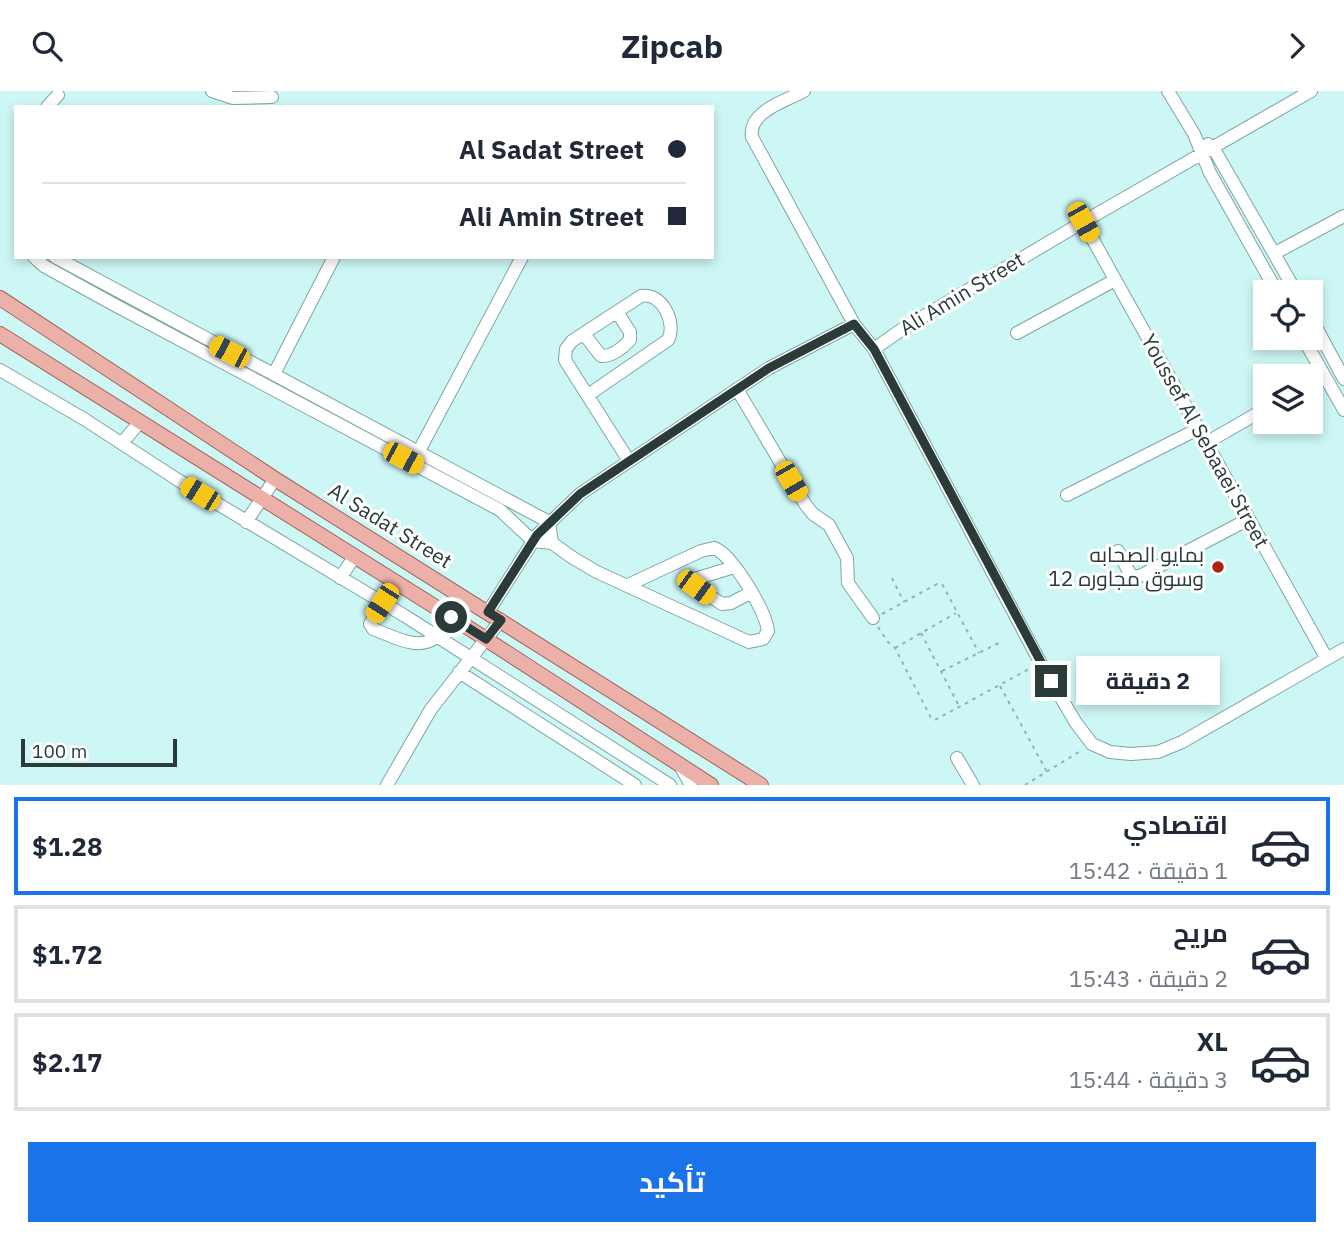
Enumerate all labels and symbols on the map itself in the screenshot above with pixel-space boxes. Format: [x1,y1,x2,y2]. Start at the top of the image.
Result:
car [1064,199,1103,245]
street label: Ali Amin Street [894,245,1029,341]
street label: Youssef Al Sebaaei Street [1135,329,1276,552]
car [206,333,253,371]
car [380,439,427,477]
car [772,458,811,504]
car [177,474,224,514]
street label: Al Sadat Street [323,476,458,574]
place label: بمايو الصحابه وسوق مجاوره 12 [1048,540,1204,592]
marker: بمايو الصحابه وسوق مجاوره 12 [1210,559,1226,575]
car [673,566,720,608]
car [362,580,403,626]
route start [435,601,467,633]
callout: 2 دقيقة [1076,657,1219,705]
route end [1035,665,1067,697]
scale bar [21,736,177,767]

